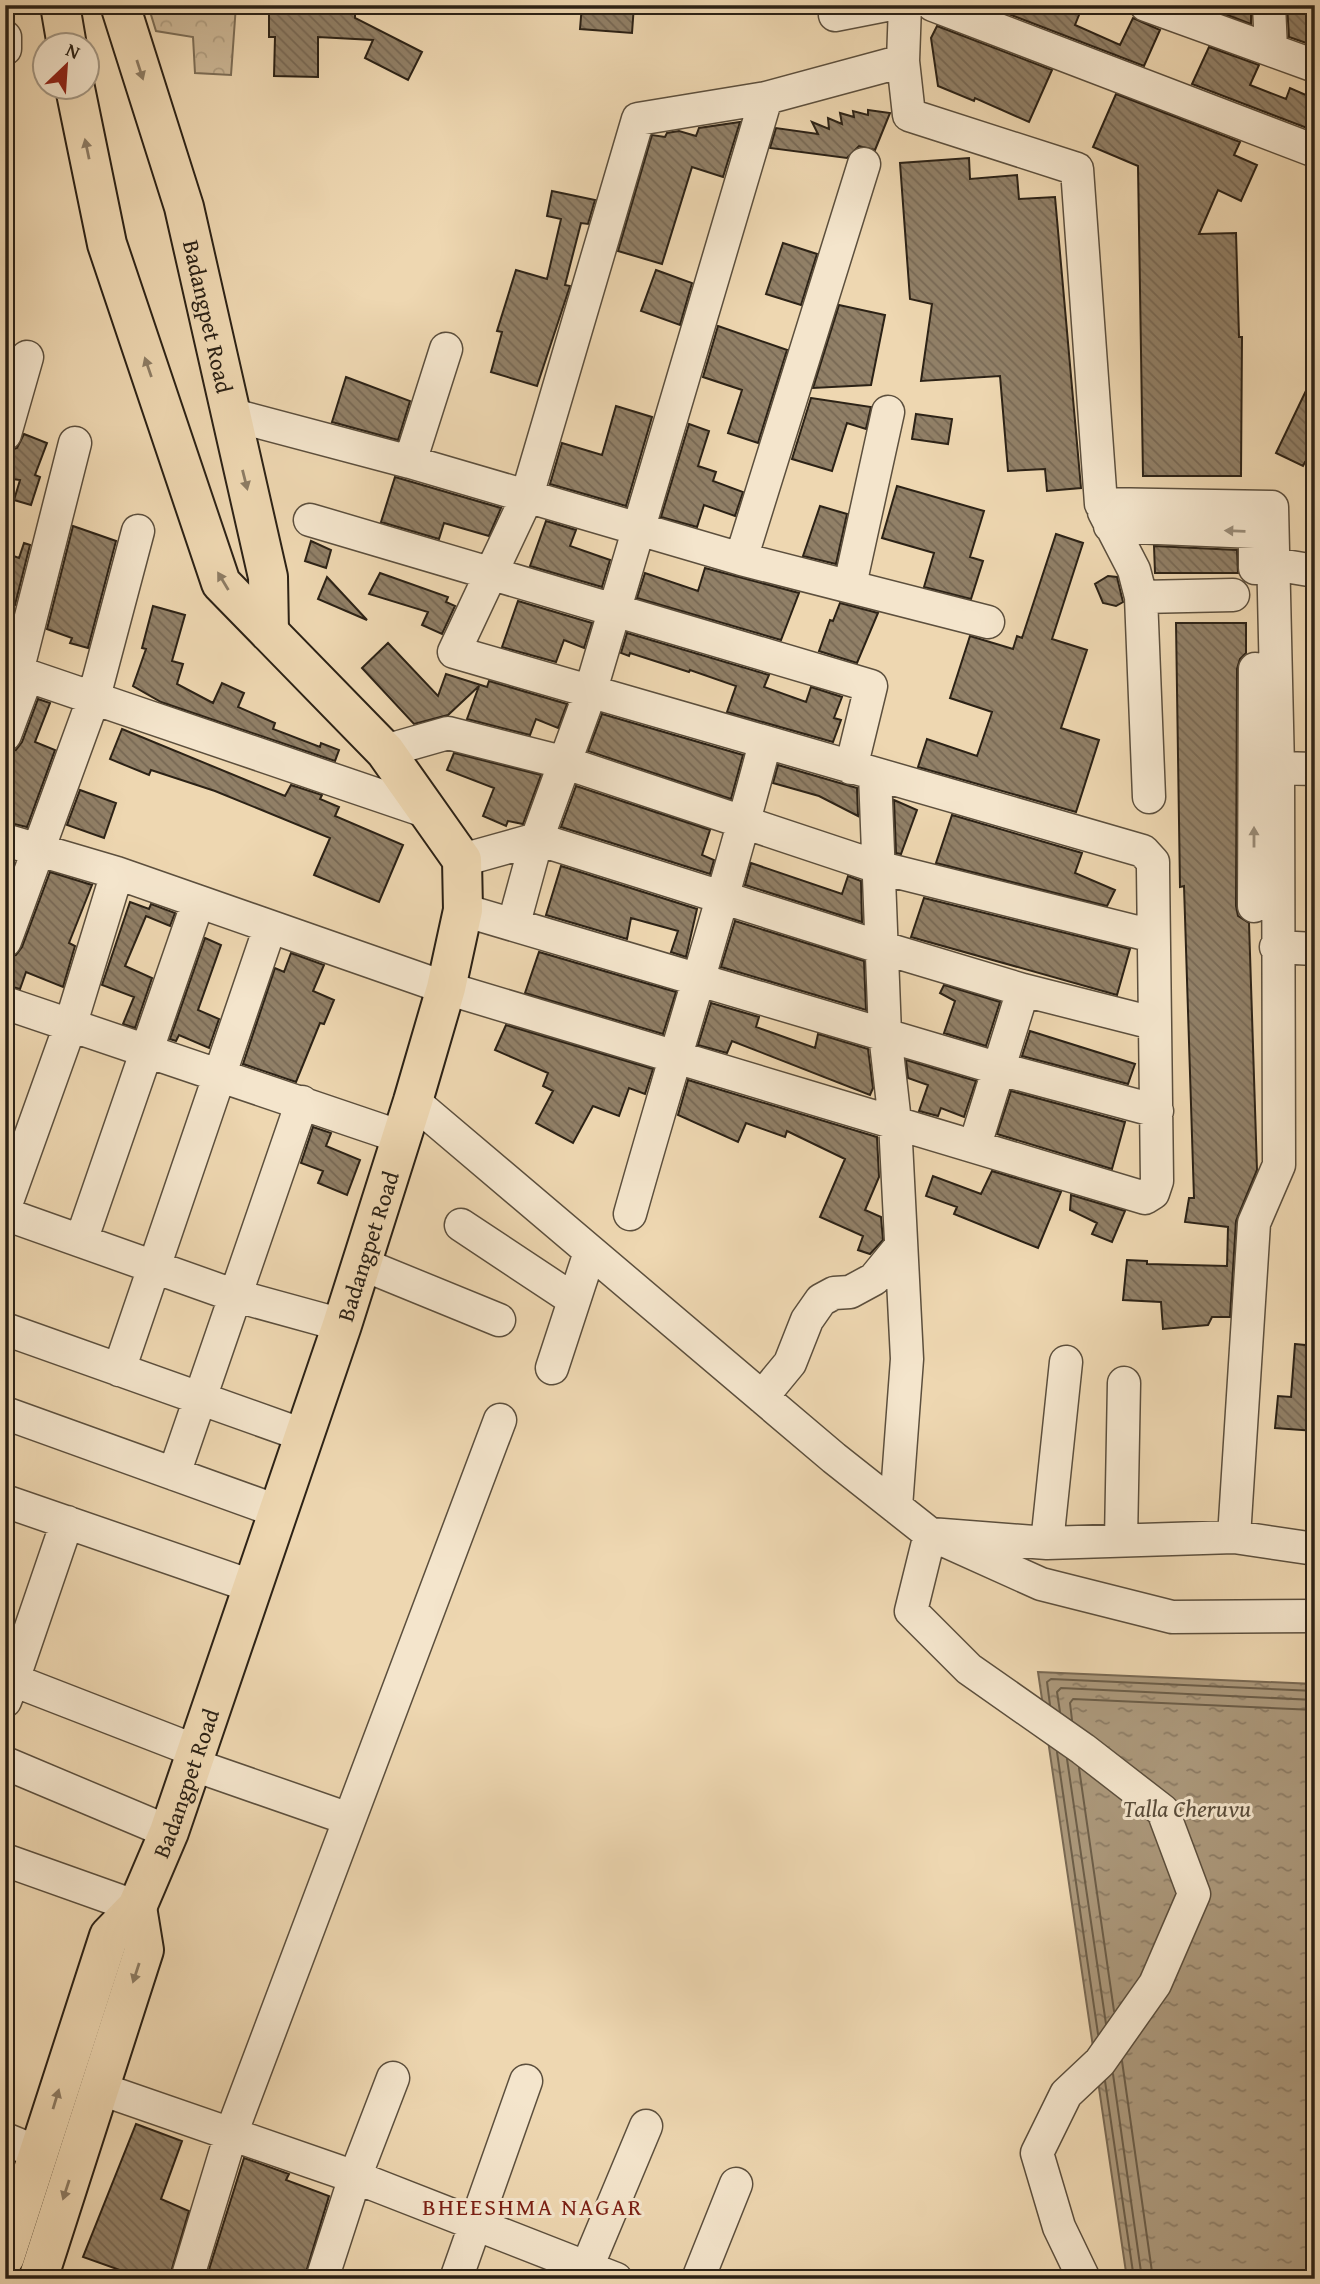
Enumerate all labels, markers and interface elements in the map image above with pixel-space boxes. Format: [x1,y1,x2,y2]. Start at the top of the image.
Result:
north arrow [32,32,102,102]
text: N [62,35,85,66]
one-way arrow [135,60,146,81]
one-way arrow [82,138,93,160]
street label: Badangpet Road [175,237,242,397]
one-way arrow [143,357,153,378]
one-way arrow [240,469,251,491]
one-way arrow [1224,526,1246,537]
one-way arrow [217,572,230,591]
one-way arrow [1248,826,1260,848]
street label: Badangpet Road [328,1166,407,1325]
street label: Badangpet Road [144,1703,227,1863]
water label: Talla Cheruvu [1123,1791,1251,1826]
one-way arrow [130,1963,141,1984]
one-way arrow [51,2088,62,2109]
one-way arrow [60,2179,71,2200]
district label: BHEESHMA NAGAR [422,2189,644,2224]

